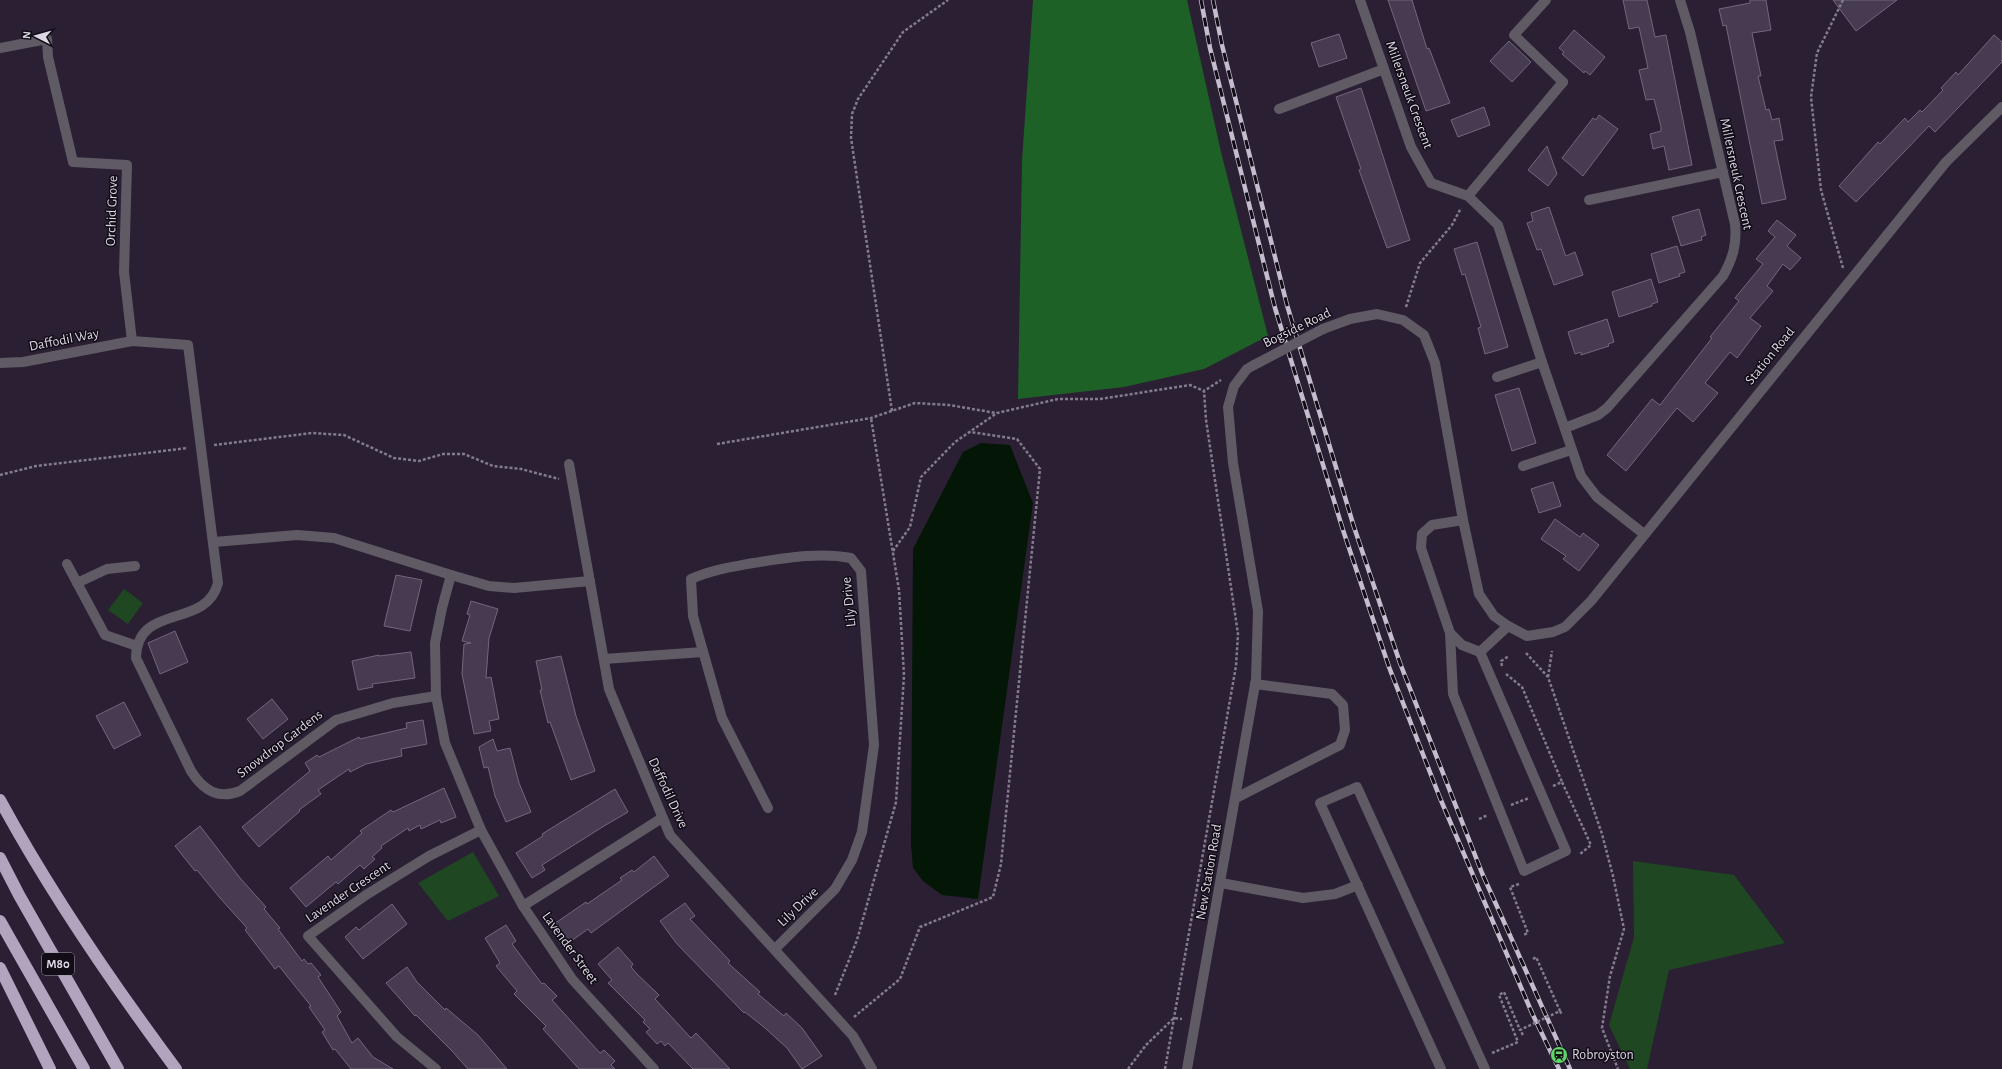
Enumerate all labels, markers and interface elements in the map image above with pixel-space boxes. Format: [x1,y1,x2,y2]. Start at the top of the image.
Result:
north arrow [16,16,56,56]
text: N [21,31,32,39]
street label: Millersneuk Crescent [1383,39,1435,151]
street label: Millersneuk Crescent [1717,117,1755,232]
street label: Orchid Grove [104,176,120,246]
street label: Bogside Road [1261,306,1333,350]
street label: Station Road [1743,325,1797,387]
street label: Daffodil Way [28,326,100,354]
street label: Lily Drive [839,576,859,628]
street label: Snowdrop Gardens [235,707,325,781]
street label: Daffodil Drive [646,756,690,830]
street label: New Station Road [1194,823,1224,921]
street label: Lavender Crescent [303,858,393,925]
street label: Lily Drive [775,885,821,929]
street label: Lavender Street [539,909,601,987]
road number: M80 [42,953,74,975]
station icon: Robroyston [1549,1045,1569,1065]
place label: Robroyston [1572,1048,1634,1062]

